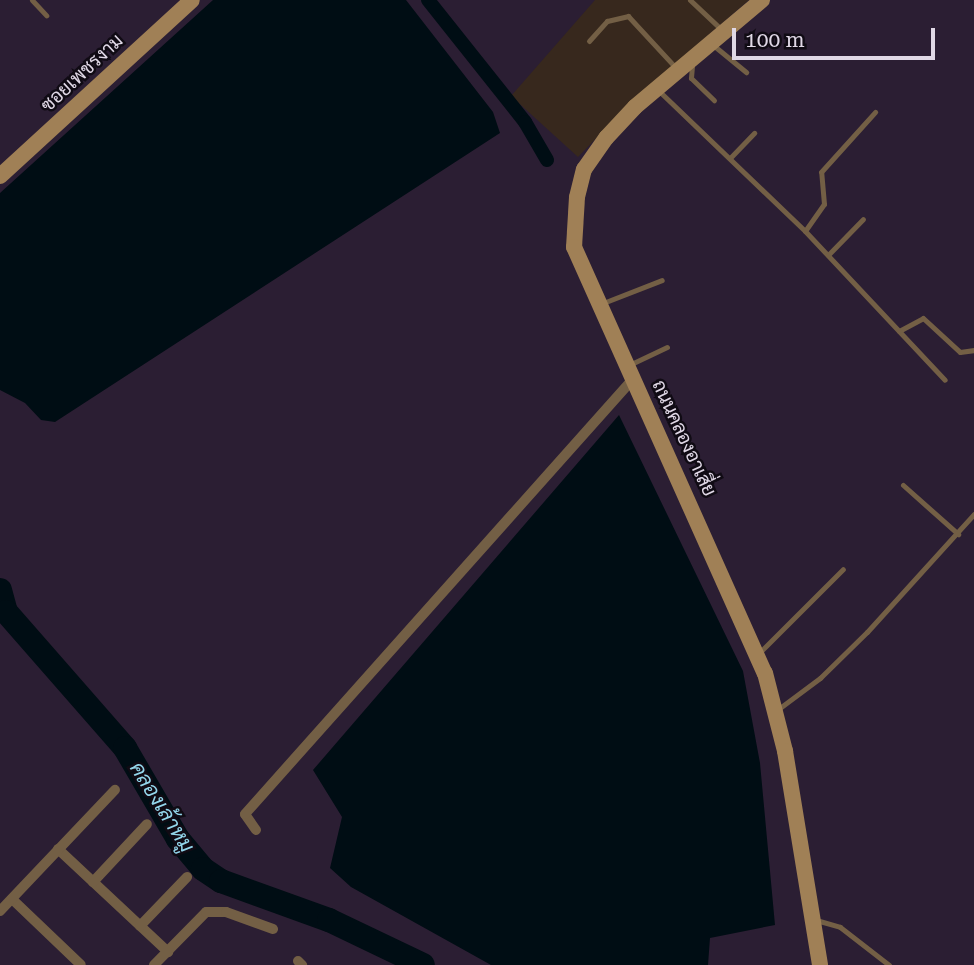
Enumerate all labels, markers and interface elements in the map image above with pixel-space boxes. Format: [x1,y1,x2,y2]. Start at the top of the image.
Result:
scale bar [736,14,939,58]
text: 100 m [745,28,805,52]
street label: ซอยเพชรงาม [36,29,128,117]
street label: ถนนคลองอาเสี่ย [647,376,721,500]
water label: คลองเล้าหมู [124,757,200,857]

